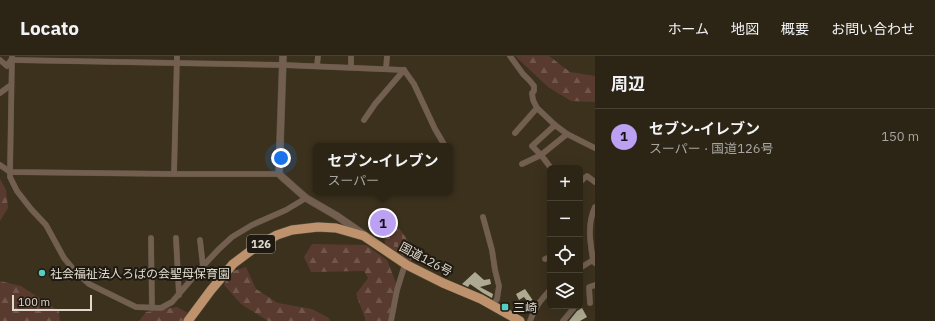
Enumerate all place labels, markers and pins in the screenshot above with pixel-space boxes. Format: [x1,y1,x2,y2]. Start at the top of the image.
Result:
pin: 1 [370,208,396,238]
place label: 社会福祉法人ろばの会聖母保育園 [50,266,230,281]
marker: 社会福祉法人ろばの会聖母保育園 [37,268,47,278]
place label: 三崎 [513,300,537,315]
marker: 三崎 [500,302,510,312]

